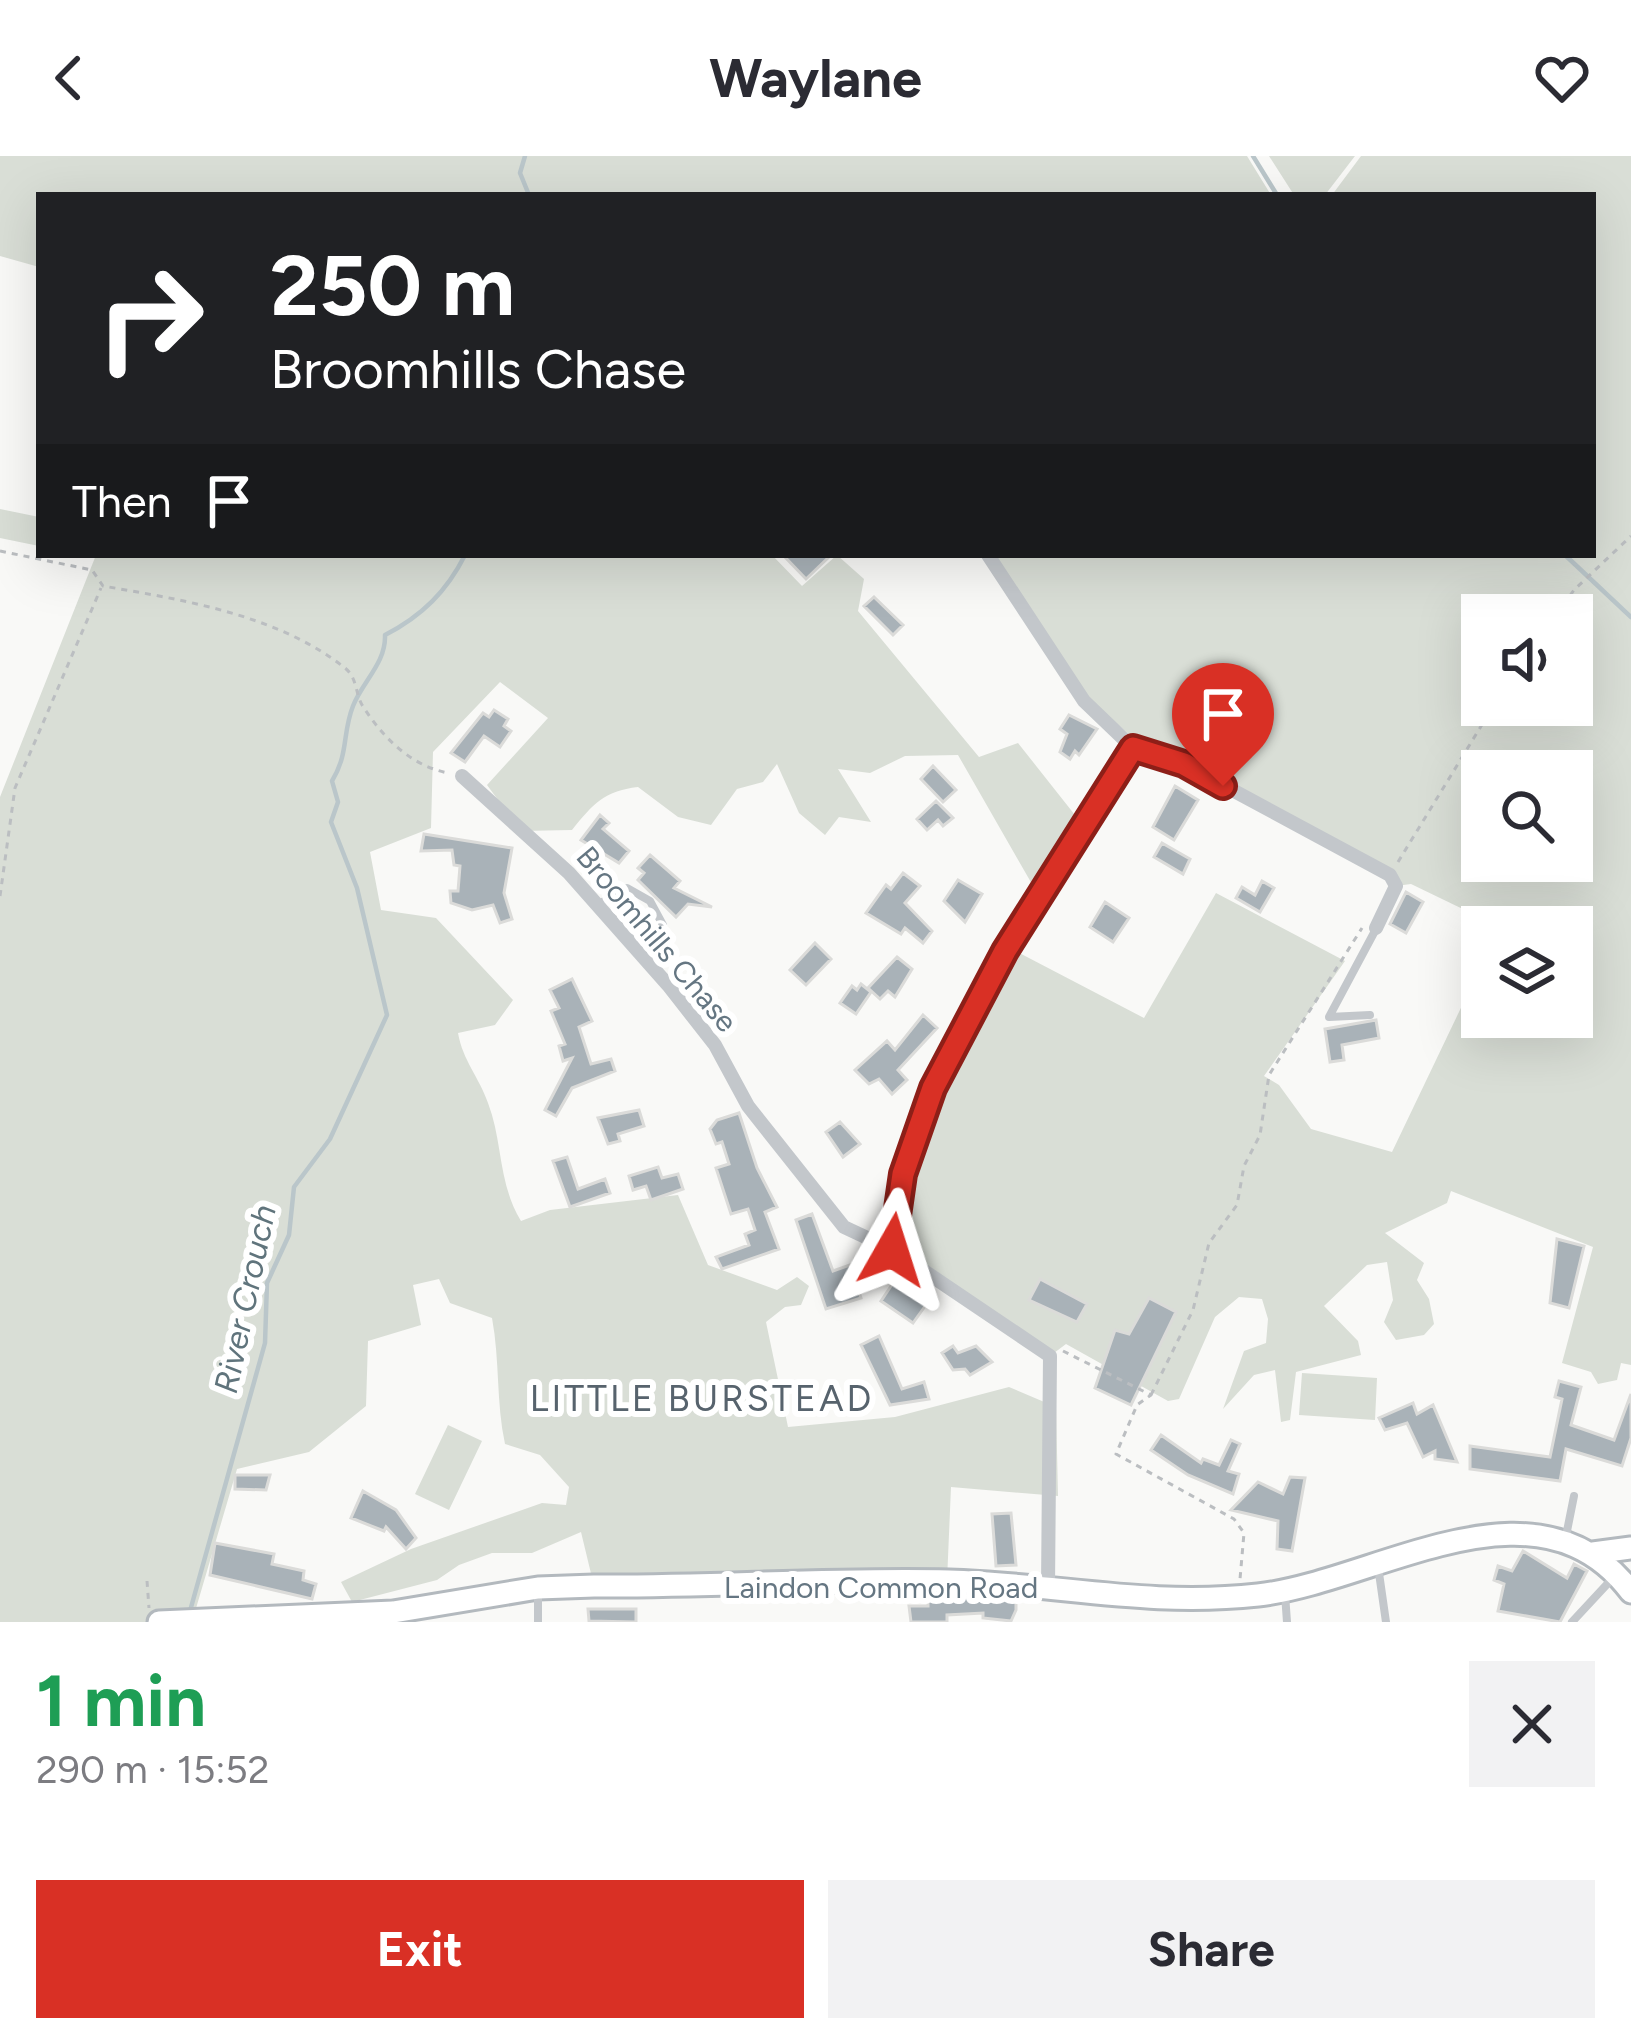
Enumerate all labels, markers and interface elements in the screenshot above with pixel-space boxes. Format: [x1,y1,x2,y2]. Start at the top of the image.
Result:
icon: back [36,45,102,111]
icon: heart [1529,45,1595,111]
text: Waylane [709,46,922,111]
text: 250 m [270,235,515,336]
icon: right [72,240,228,396]
text: Broomhills Chase [270,337,686,402]
icon: arrive [196,468,262,534]
text: Then [72,474,172,528]
map controls [1461,594,1593,1038]
button: sound [1461,594,1593,726]
pin [1172,663,1274,786]
icon: arrive [1190,681,1256,747]
button: search [1461,750,1593,882]
street label: Broomhills Chase [569,839,745,1039]
button: layers [1461,906,1593,1038]
position arrow [829,1187,955,1313]
water label: River Crouch [206,1201,284,1397]
district label: LITTLE BURSTEAD [530,1377,874,1420]
street label: Laindon Common Road [724,1569,1038,1606]
text: 1 min [36,1658,206,1744]
button: close [1469,1661,1595,1787]
text: 290 m · 15:52 [36,1746,270,1793]
button: Exit [36,1880,804,2018]
button: Share [828,1880,1595,2018]

